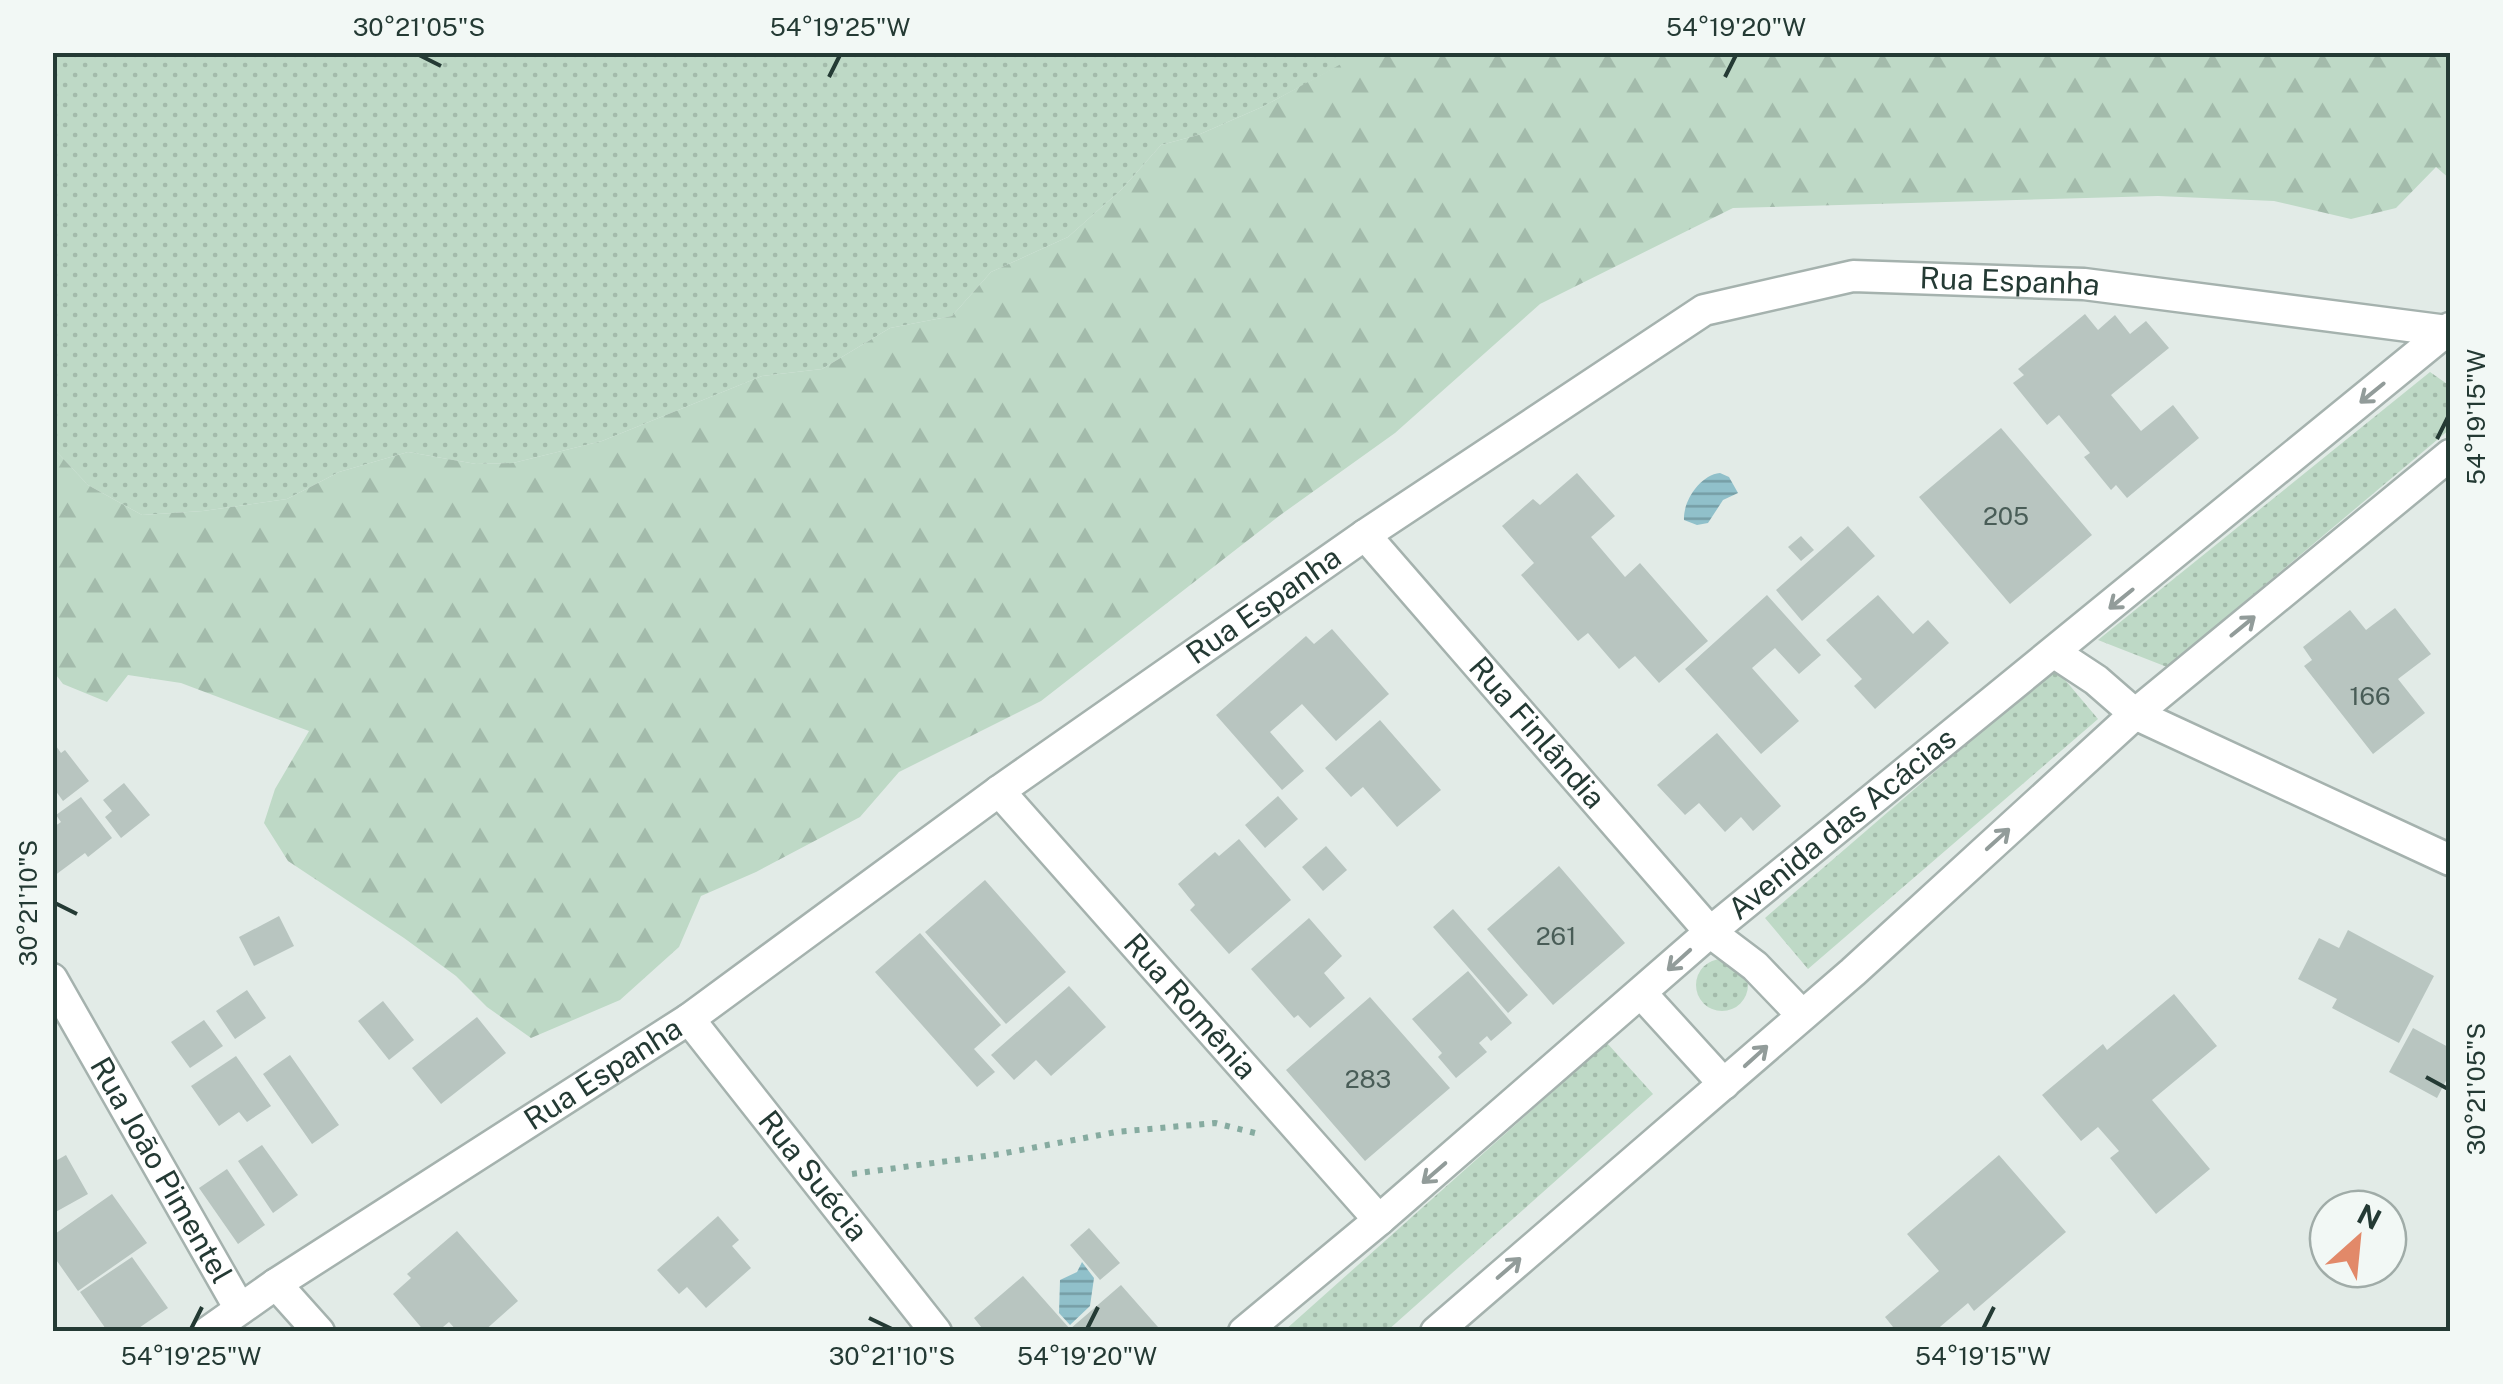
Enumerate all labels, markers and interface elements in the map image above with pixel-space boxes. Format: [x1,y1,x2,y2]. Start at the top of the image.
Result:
text: 30°21'05"S [353,12,485,42]
text: 54°19'25"W [770,12,910,42]
text: 54°19'20"W [1666,12,1806,42]
street label: Rua Espanha [1919,259,2102,303]
text: 54°19'15"W [2461,349,2491,485]
one-way arrow [2359,382,2385,404]
house number: 205 [1983,501,2029,531]
street label: Rua Espanha [1179,538,1347,671]
one-way arrow [2108,588,2134,610]
one-way arrow [2229,615,2255,637]
street label: Rua Finlândia [1462,649,1613,815]
house number: 166 [2349,681,2391,711]
street label: Avenida das Acácias [1721,720,1963,927]
one-way arrow [1985,828,2010,851]
text: 30°21'10"S [13,840,43,966]
house number: 261 [1536,921,1576,951]
street label: Rua Romênia [1117,926,1265,1086]
one-way arrow [1667,948,1692,971]
street label: Rua Espanha [517,1009,688,1137]
text: 30°21'05"S [2461,1023,2491,1155]
one-way arrow [1743,1044,1768,1067]
street label: Rua João Pimentel [83,1050,240,1289]
house number: 283 [1345,1064,1391,1094]
street label: Rua Suécia [751,1103,876,1248]
one-way arrow [1422,1161,1447,1184]
north arrow [2308,1189,2408,1289]
text: N [2352,1197,2387,1236]
one-way arrow [1496,1257,1522,1279]
text: 54°19'25"W [121,1341,261,1371]
text: 30°21'10"S [829,1341,955,1371]
text: 54°19'20"W [1017,1341,1157,1371]
text: 54°19'15"W [1915,1341,2051,1371]

